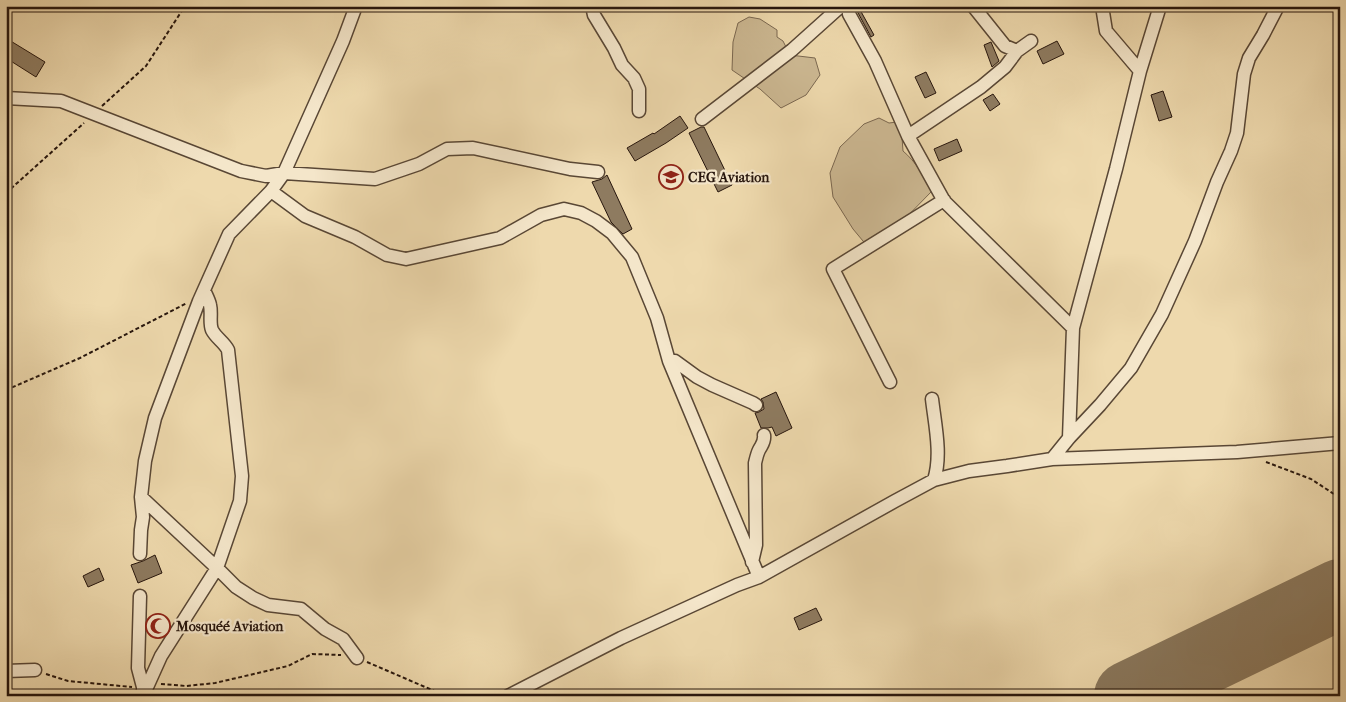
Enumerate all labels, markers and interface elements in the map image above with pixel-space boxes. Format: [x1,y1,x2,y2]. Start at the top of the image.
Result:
school or university icon: CEG Aviation [658,164,684,190]
place label: CEG Aviation [688,169,770,186]
mosque icon: Mosquéé Aviation [145,613,171,639]
place label: Mosquéé Aviation [175,618,284,635]

